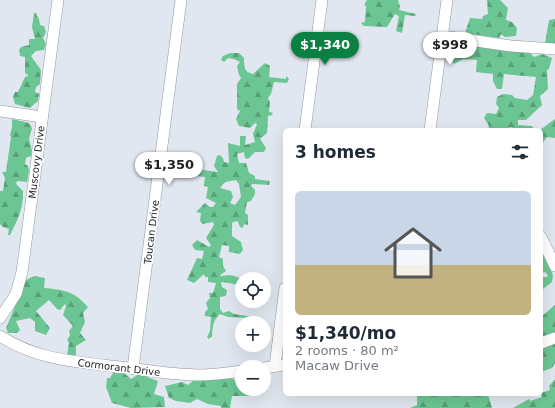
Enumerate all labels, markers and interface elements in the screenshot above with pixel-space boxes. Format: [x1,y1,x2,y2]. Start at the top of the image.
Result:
pin: $1,340 [292,32,358,66]
pin: $998 [426,32,474,66]
text: $1,340 [300,37,350,52]
text: $998 [432,37,468,52]
street label: Muscovy Drive [27,125,46,199]
icon: filters [509,141,531,163]
text: 3 homes [295,142,376,162]
pin: $1,350 [136,152,202,186]
text: $1,350 [144,157,194,172]
street label: Toucan Drive [142,199,161,266]
icon: home [377,217,449,289]
map controls [235,272,271,396]
button: locate [235,272,271,308]
button: + [235,316,271,352]
text: $1,340/mo [295,323,396,343]
text: 2 rooms · 80 m² [295,343,399,358]
street label: Cormorant Drive [77,357,161,378]
text: Macaw Drive [295,358,379,373]
button: − [235,360,271,396]

